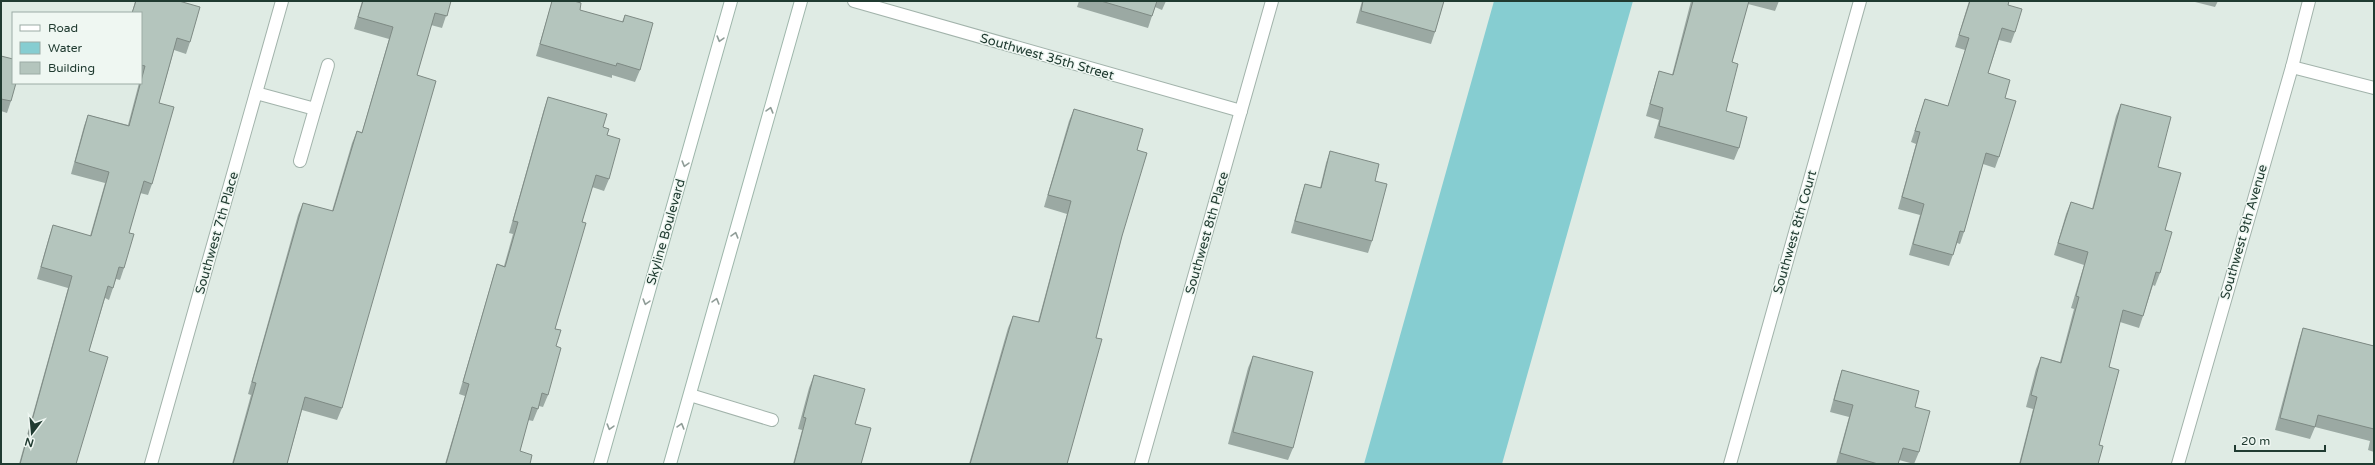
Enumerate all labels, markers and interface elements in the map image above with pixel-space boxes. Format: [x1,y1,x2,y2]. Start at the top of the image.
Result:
legend [12,12,142,84]
text: Road [48,21,78,35]
street label: Southwest 35th Street [978,30,1116,84]
one-way arrow [717,35,725,42]
text: Water [48,41,83,55]
text: Building [48,61,95,75]
one-way arrow [765,107,774,114]
one-way arrow [681,160,690,167]
street label: Southwest 9th Avenue [2217,163,2271,301]
street label: Southwest 8th Court [1770,168,1820,296]
street label: Southwest 7th Place [192,170,242,296]
street label: Southwest 8th Place [1182,170,1232,296]
street label: Skyline Boulevard [643,177,689,287]
one-way arrow [730,232,739,239]
one-way arrow [642,298,651,305]
one-way arrow [711,298,720,305]
north arrow [12,413,52,453]
one-way arrow [676,423,685,430]
one-way arrow [606,424,615,431]
scale bar [2235,427,2325,453]
text: 20 m [2241,434,2270,448]
text: N [23,435,35,450]

